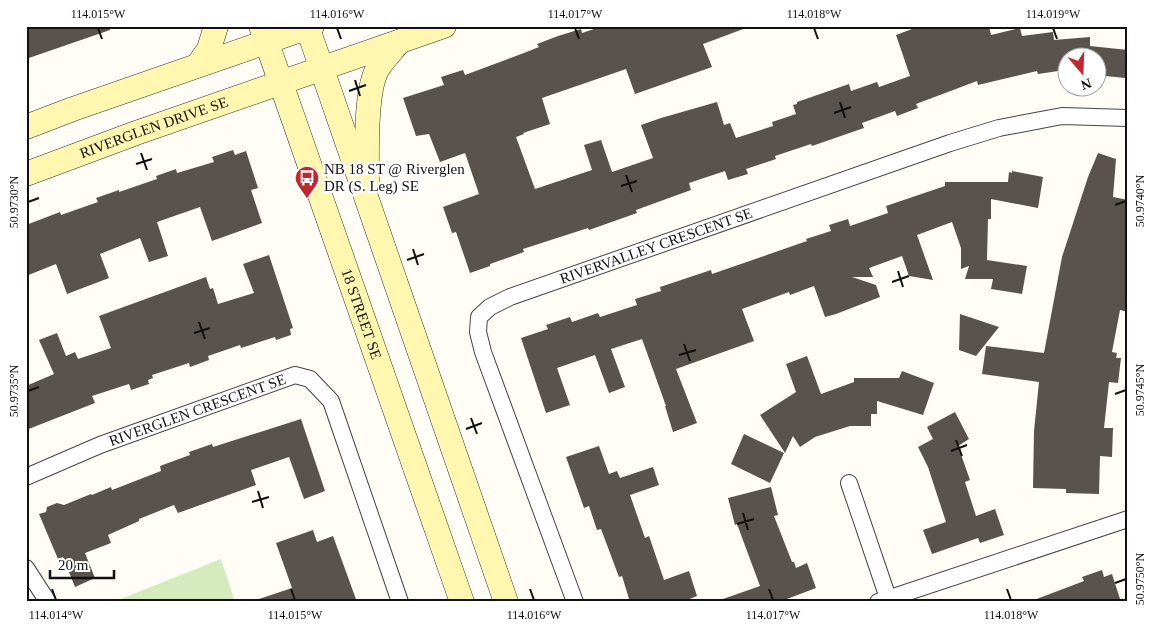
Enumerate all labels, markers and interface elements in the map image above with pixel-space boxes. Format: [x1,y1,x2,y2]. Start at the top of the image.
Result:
text: 114.015°W [71,7,126,21]
text: 114.016°W [310,7,365,21]
text: 114.017°W [548,7,603,21]
text: 114.018°W [787,7,842,21]
text: 114.019°W [1026,7,1081,21]
north arrow [1056,48,1106,98]
text: N [1079,75,1093,93]
street label: RIVERGLEN DRIVE SE [78,94,230,161]
place label: NB 18 ST @ Riverglen DR (S. Leg) SE [324,161,465,195]
bus stop icon: NB 18 ST @ Riverglen DR (S. Leg) SE [294,165,320,199]
text: 50.9740°N [1133,174,1147,227]
text: 50.9730°N [7,175,21,228]
street label: RIVERVALLEY CRESCENT SE [558,205,754,287]
street label: 18 STREET SE [338,267,385,361]
text: 50.9745°N [1133,363,1147,416]
text: 50.9735°N [7,364,21,417]
street label: RIVERGLEN CRESCENT SE [107,371,288,449]
scale bar [50,548,114,580]
text: 50.9750°N [1133,552,1147,605]
text: 20 m [58,557,89,573]
text: 114.014°W [29,608,84,622]
text: 114.015°W [268,608,323,622]
text: 114.016°W [507,608,562,622]
text: 114.017°W [746,608,801,622]
text: 114.018°W [984,608,1039,622]

